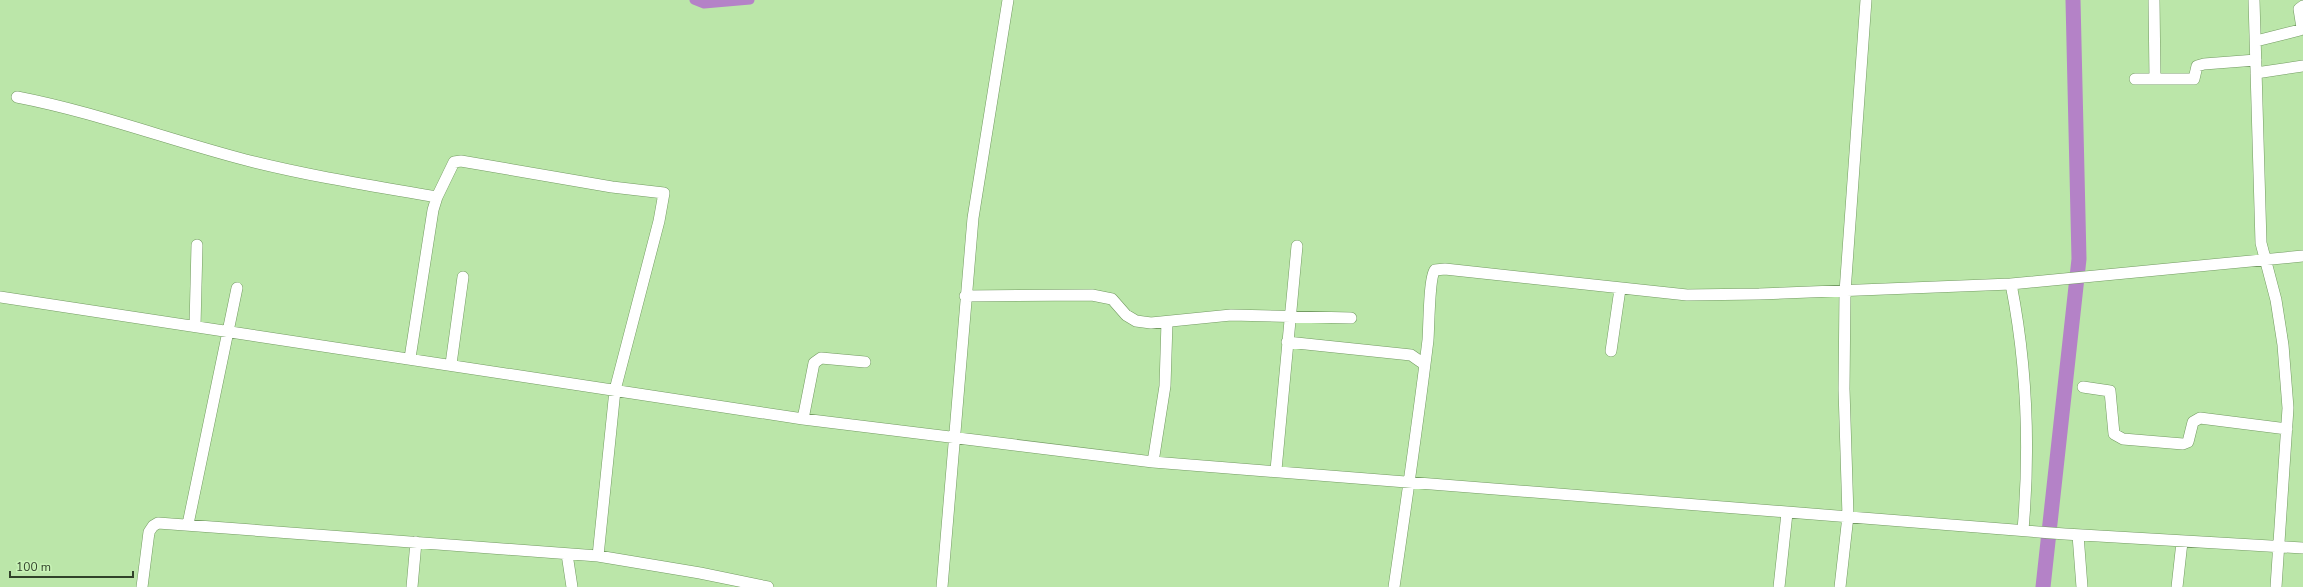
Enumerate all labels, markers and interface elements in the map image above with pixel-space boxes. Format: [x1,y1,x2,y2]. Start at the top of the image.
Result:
scale bar [10,553,133,579]
text: 100 m [16,559,51,575]

